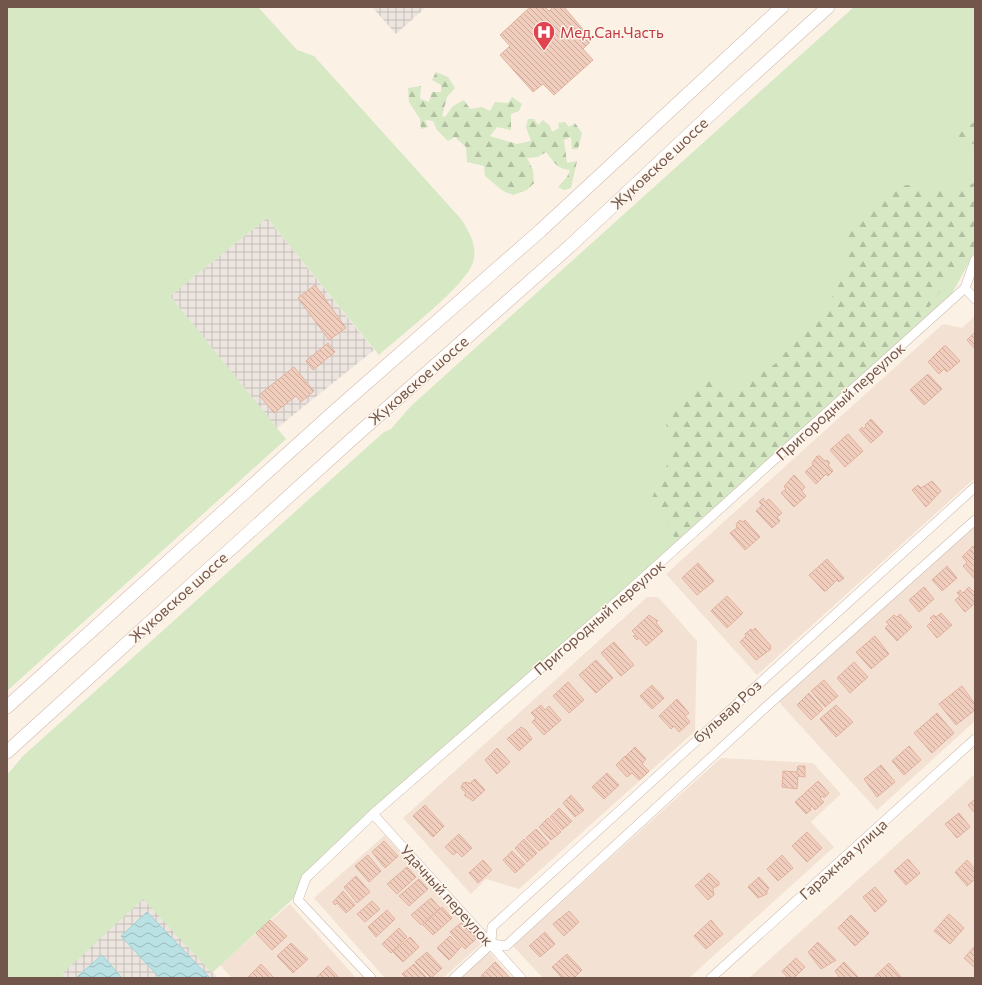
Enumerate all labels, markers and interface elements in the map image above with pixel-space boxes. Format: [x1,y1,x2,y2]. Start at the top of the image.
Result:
hospital icon: Мед.Сан.Часть [531,19,557,52]
place label: Мед.Сан.Часть [560,23,664,41]
street label: Жуковское шоссе [607,113,711,213]
street label: Жуковское шоссе [364,332,472,428]
street label: Пригородный переулок [772,338,908,464]
street label: Жуковское шоссе [125,548,231,646]
street label: Пригородный переулок [530,555,668,679]
street label: бульвар Роз [689,676,765,746]
street label: Гаражная улица [796,815,890,903]
street label: Удачный переулок [397,841,497,949]

